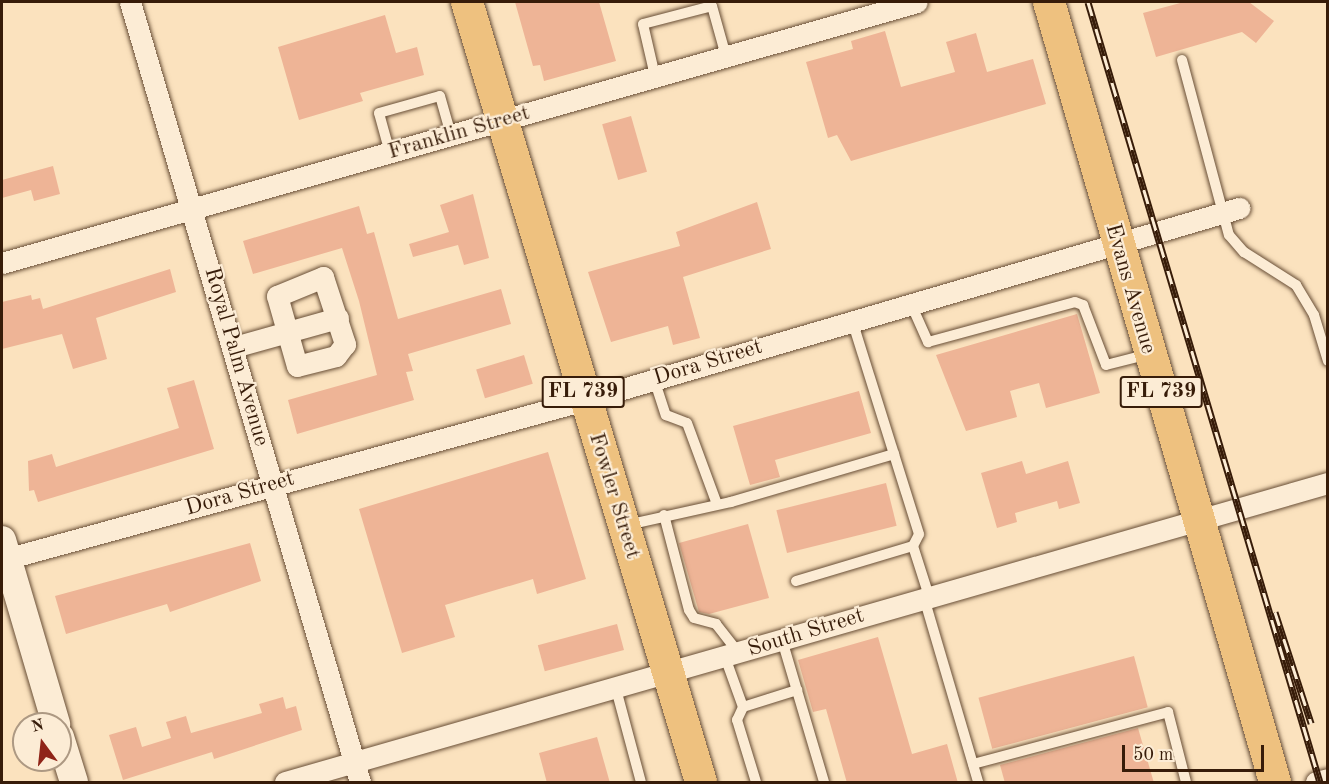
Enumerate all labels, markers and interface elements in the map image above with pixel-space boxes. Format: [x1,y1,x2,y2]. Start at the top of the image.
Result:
street label: Franklin Street [385,100,533,166]
street label: Evans Avenue [1099,221,1161,357]
street label: Royal Palm Avenue [198,264,274,450]
street label: Dora Street [650,334,766,392]
road number: FL 739 [541,374,625,410]
road number: FL 739 [1119,374,1203,410]
street label: Fowler Street [582,430,646,562]
street label: Dora Street [182,466,298,522]
street label: South Street [745,603,867,663]
north arrow [12,712,72,772]
text: N [30,717,46,736]
scale bar [1125,733,1268,771]
text: 50 m [1133,746,1173,764]

